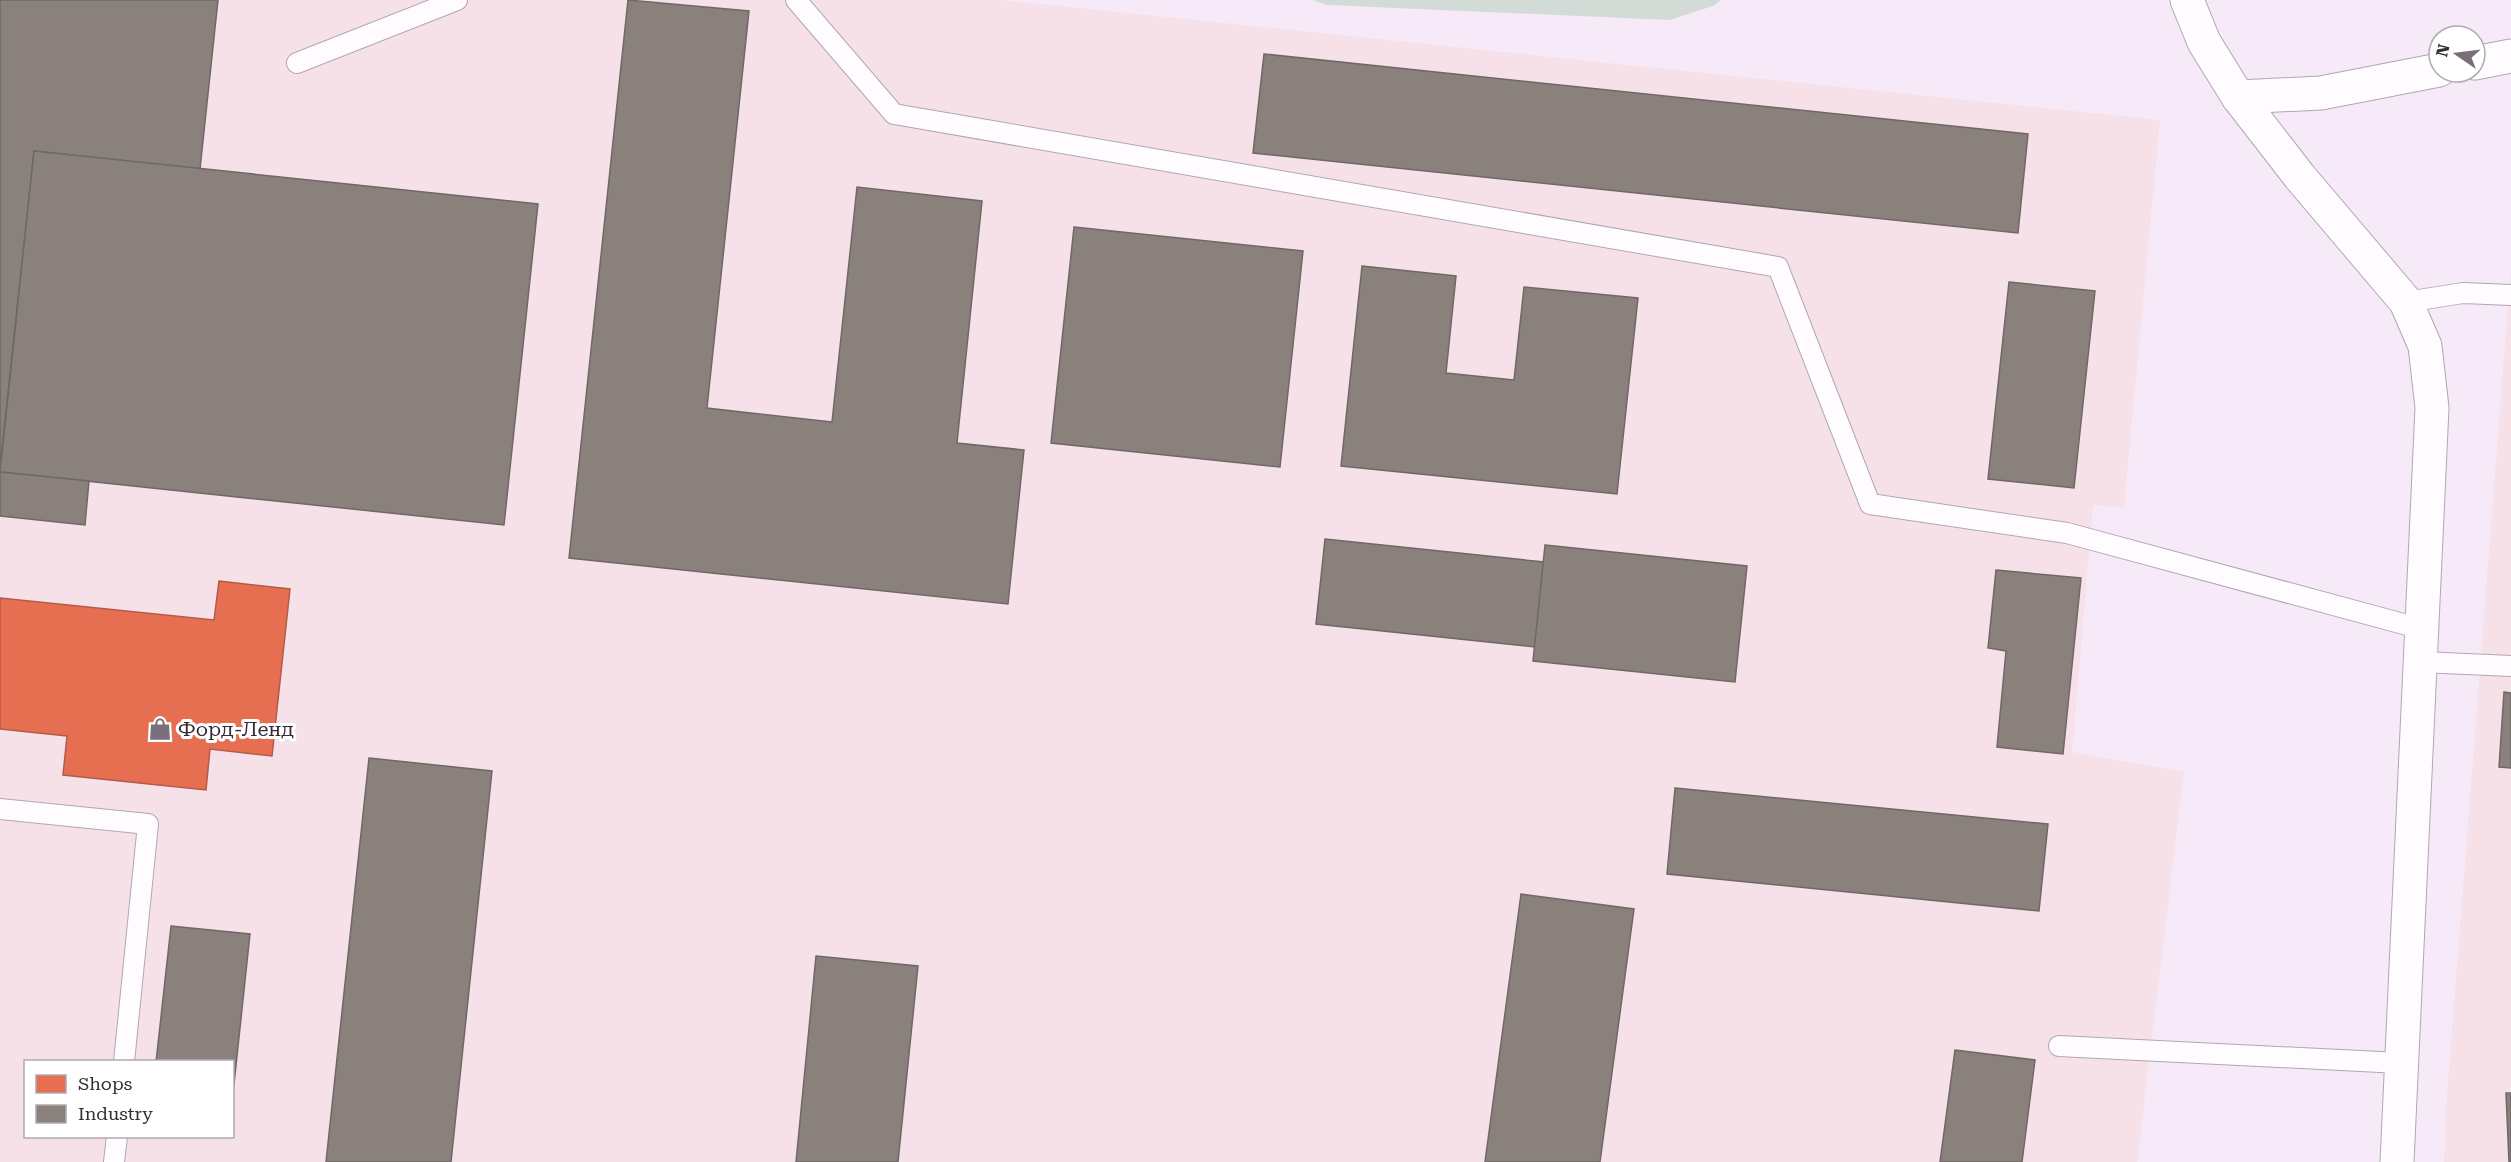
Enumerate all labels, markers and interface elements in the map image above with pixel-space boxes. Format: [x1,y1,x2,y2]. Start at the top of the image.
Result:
north arrow [2427,24,2487,84]
text: N [2432,42,2454,59]
shop icon: Форд-Ленд [147,716,173,742]
place label: Форд-Ленд [178,717,294,741]
legend [24,1060,234,1138]
text: Shops [78,1073,132,1094]
text: Industry [78,1103,153,1124]

